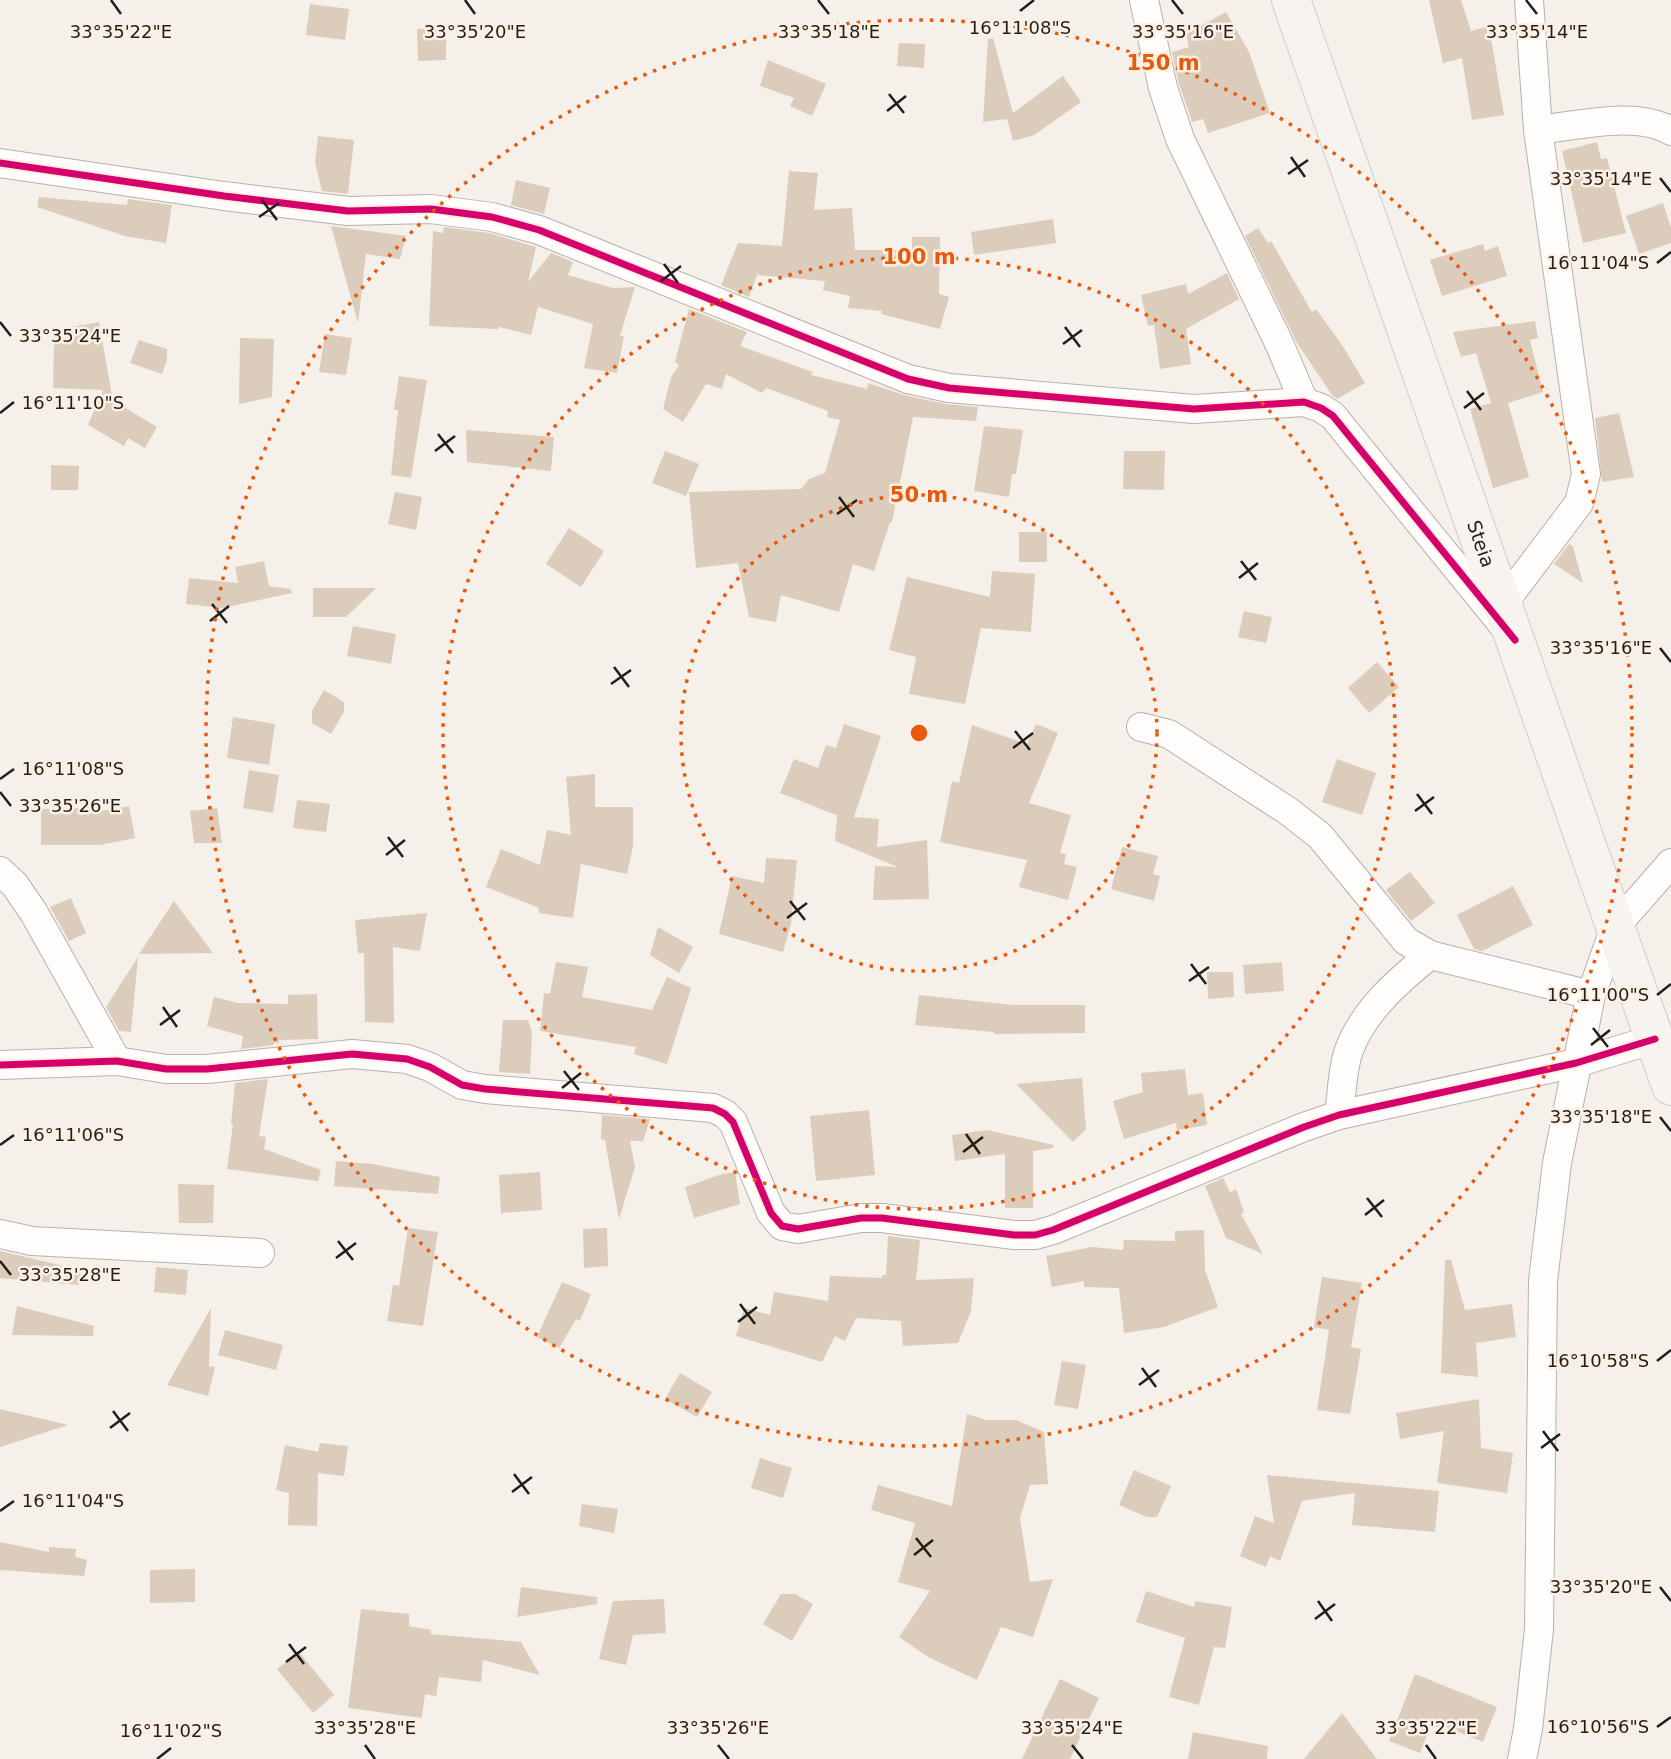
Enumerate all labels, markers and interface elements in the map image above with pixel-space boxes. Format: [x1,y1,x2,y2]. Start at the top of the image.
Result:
text: 16°11'08"S [969,17,1071,38]
text: 33°35'22"E [70,21,172,42]
text: 33°35'20"E [424,21,526,42]
text: 33°35'18"E [778,21,880,42]
text: 33°35'16"E [1132,21,1234,42]
text: 33°35'14"E [1486,21,1588,42]
text: 150 m [1126,51,1200,75]
text: 33°35'14"E [1550,168,1652,189]
text: 100 m [882,245,956,269]
text: 16°11'04"S [1547,252,1649,273]
text: 33°35'24"E [19,325,121,346]
text: 16°11'10"S [22,392,124,413]
text: 50 m [890,483,948,507]
street label: Steia [1463,517,1500,570]
text: 33°35'16"E [1550,637,1652,658]
centre of rings [907,721,931,745]
text: 16°11'08"S [22,758,124,779]
text: 33°35'26"E [19,795,121,816]
text: 16°11'00"S [1547,984,1649,1005]
text: 33°35'18"E [1550,1106,1652,1127]
text: 16°11'06"S [22,1124,124,1145]
text: 33°35'28"E [19,1264,121,1285]
text: 16°10'58"S [1547,1350,1649,1371]
text: 16°11'04"S [22,1490,124,1511]
text: 33°35'20"E [1550,1576,1652,1597]
text: 16°10'56"S [1547,1716,1649,1737]
text: 33°35'28"E [314,1717,416,1738]
text: 33°35'26"E [667,1717,769,1738]
text: 33°35'24"E [1021,1717,1123,1738]
text: 33°35'22"E [1375,1717,1477,1738]
text: 16°11'02"S [120,1720,222,1741]

